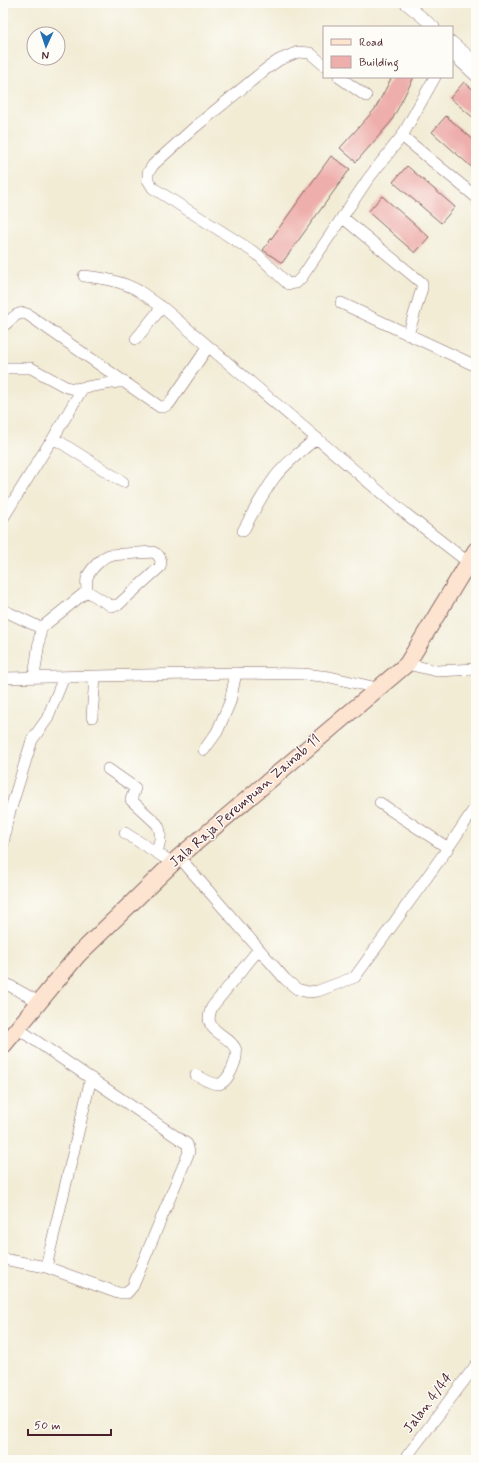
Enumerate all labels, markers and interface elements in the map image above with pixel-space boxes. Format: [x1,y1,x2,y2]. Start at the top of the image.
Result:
north arrow [26,26,66,66]
legend [323,26,453,78]
text: Road [359,35,383,51]
text: N [42,48,50,62]
text: Building [359,55,399,72]
street label: Jala Raja Perempuan Zainab 11 [166,731,324,871]
street label: Jalan 4/44 [399,1369,457,1437]
scale bar [28,1411,111,1437]
text: 50 m [34,1418,61,1434]

